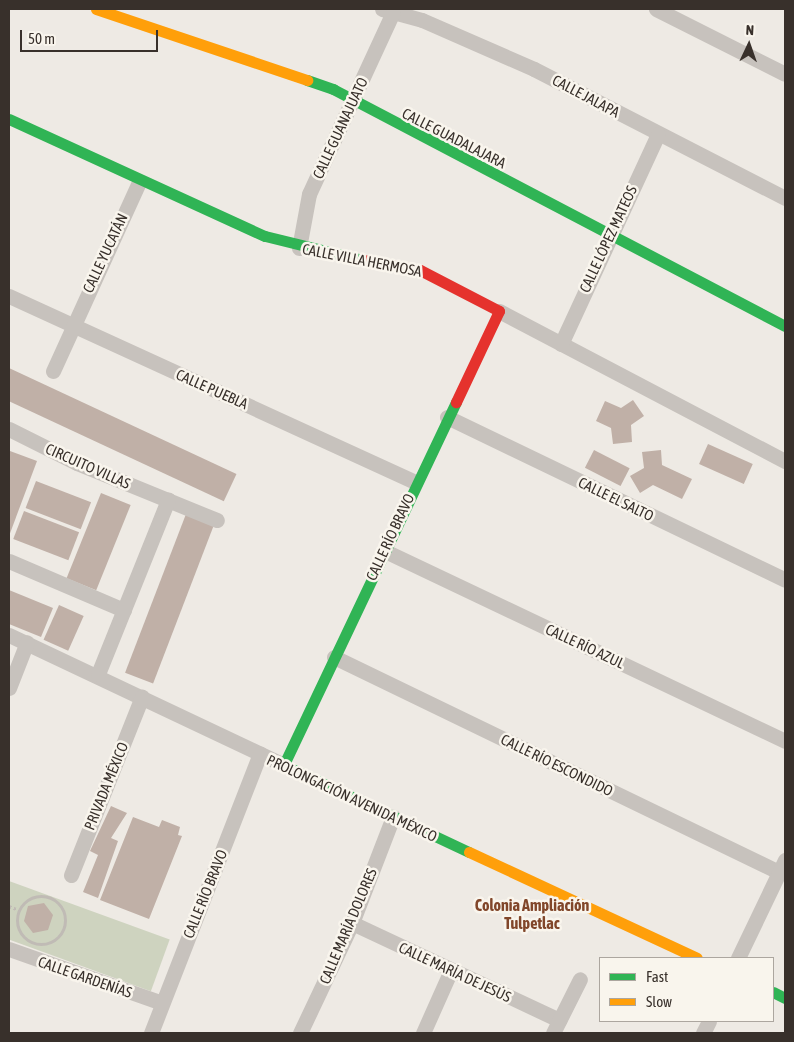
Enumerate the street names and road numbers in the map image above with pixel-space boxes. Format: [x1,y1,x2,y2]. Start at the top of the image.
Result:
street label: CALLE JALAPA [549,71,623,121]
street label: CALLE GUANAJUATO [309,74,371,182]
street label: CALLE GUADALAJARA [399,104,509,172]
street label: CALLE LÓPEZ MATEOS [575,183,641,295]
street label: CALLE YUCATÁN [79,211,131,295]
street label: CALLE VILLA HERMOSA [301,240,423,280]
street label: CALLE PUEBLA [173,365,251,413]
street label: CIRCUITO VILLAS [43,439,133,493]
street label: CALLE EL SALTO [575,473,657,525]
street label: CALLE RÍO BRAVO [362,491,418,583]
street label: CALLE RÍO AZUL [543,620,627,672]
street label: CALLE RÍO ESCONDIDO [498,730,616,800]
street label: PRIVADA MÉXICO [80,739,132,833]
street label: PROLONGACIÓN AVENIDA MÉXICO [264,751,440,845]
street label: CALLE RÍO BRAVO [179,847,231,941]
street label: CALLE MARÍA DOLORES [316,865,380,987]
street label: CALLE MARÍA DE JESÚS [396,938,514,1006]
street label: CALLE GARDENÍAS [36,953,134,1001]

